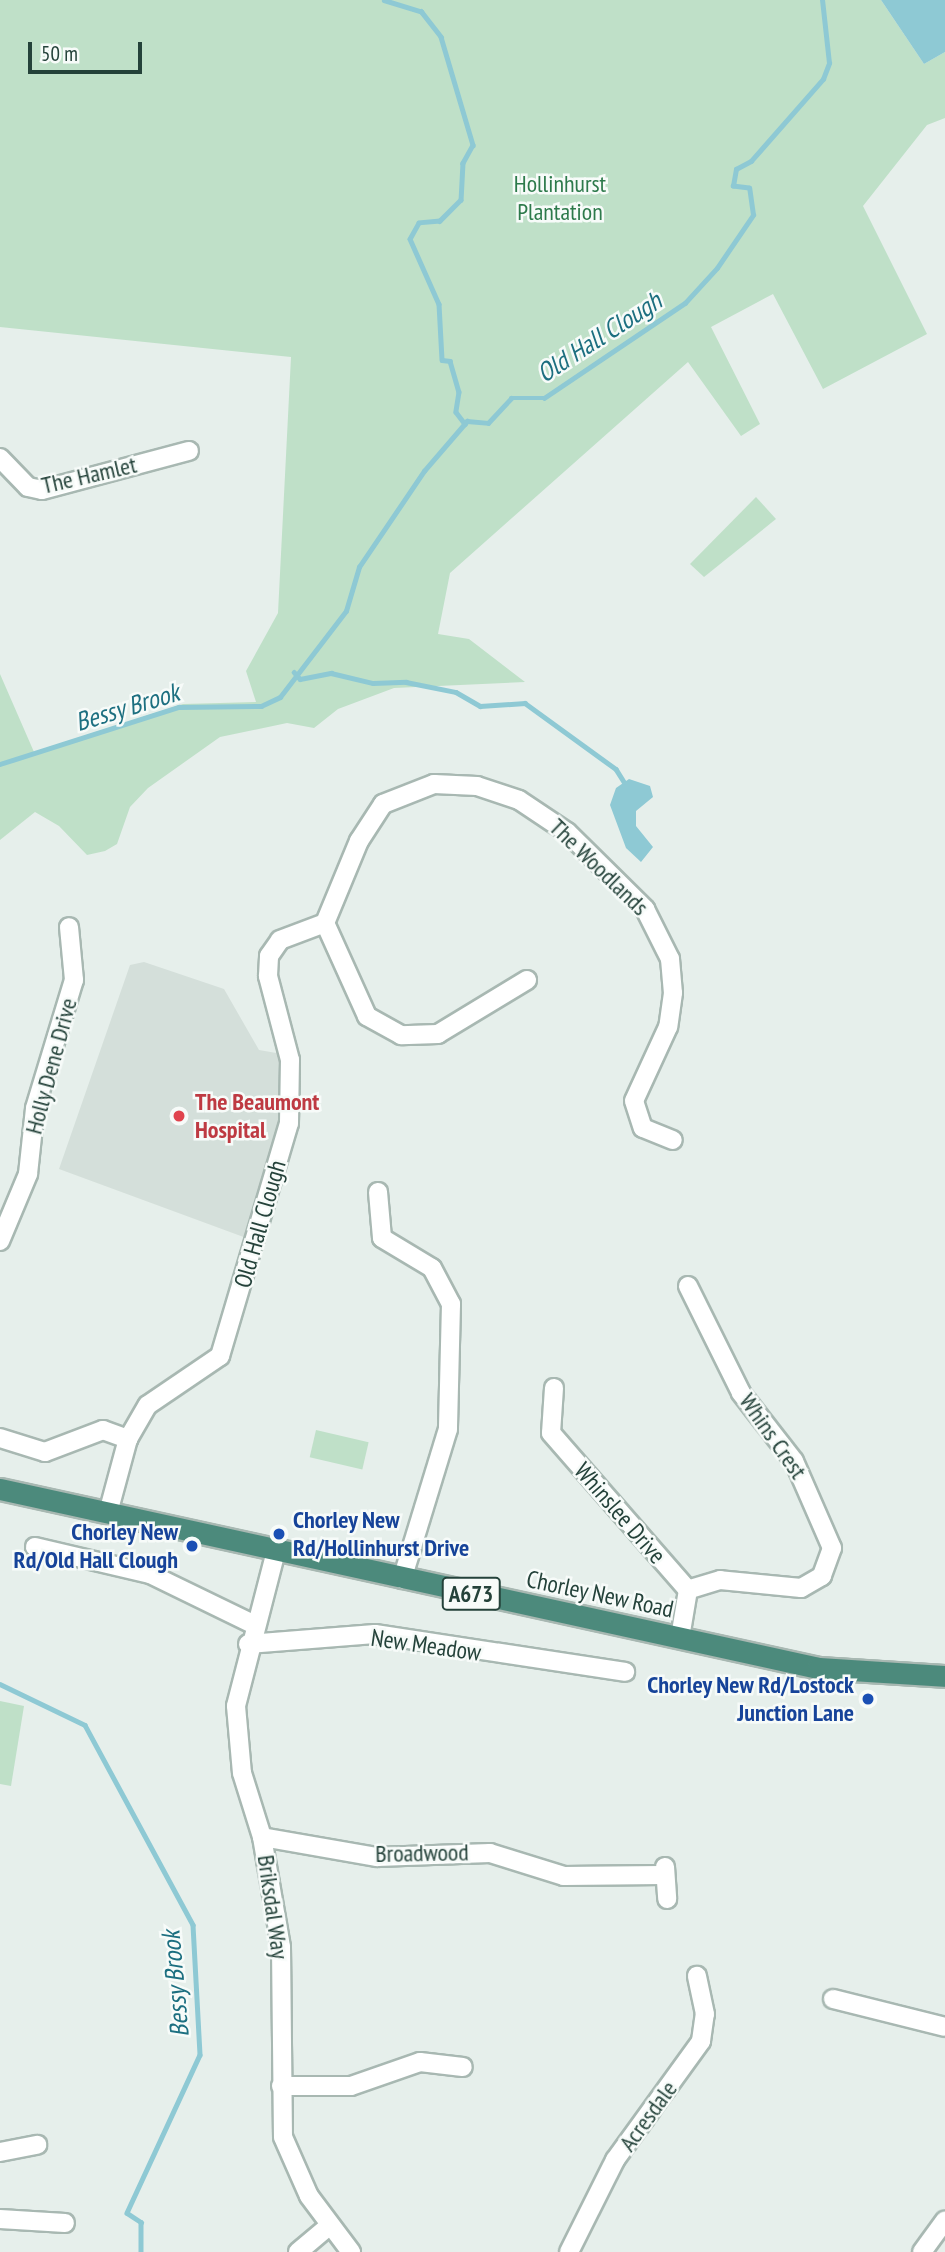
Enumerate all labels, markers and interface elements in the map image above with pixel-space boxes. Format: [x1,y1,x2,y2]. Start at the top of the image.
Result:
scale bar [32,28,145,72]
text: 50 m [41,40,78,67]
park label: Hollinhurst Plantation [514,170,606,226]
water label: Old Hall Clough [531,285,667,389]
street label: The Hamlet [39,450,139,500]
water label: Bessy Brook [71,676,183,738]
street label: The Woodlands [543,813,655,921]
street label: Holly Dene Drive [19,995,83,1137]
place label: The Beaumont Hospital [195,1088,319,1144]
marker: The Beaumont Hospital [169,1106,189,1126]
street label: Old Hall Clough [228,1157,292,1291]
street label: Whins Crest [733,1388,813,1484]
street label: Whinslee Drive [568,1457,672,1569]
place label: Chorley New Rd/Hollinhurst Drive [293,1506,469,1562]
place label: Chorley New Rd/Old Hall Clough [13,1518,178,1574]
marker: Chorley New Rd/Hollinhurst Drive [271,1526,287,1542]
marker: Chorley New Rd/Old Hall Clough [184,1538,200,1554]
street label: Chorley New Road [523,1564,677,1624]
road number: A673 [441,1574,501,1614]
street label: New Meadow [369,1623,483,1667]
place label: Chorley New Rd/Lostock Junction Lane [646,1671,854,1727]
marker: Chorley New Rd/Lostock Junction Lane [860,1691,876,1707]
street label: Broadwood [375,1838,469,1868]
street label: Briksdal Way [251,1853,295,1961]
water label: Bessy Brook [155,1929,195,2039]
street label: Acresdale [613,2075,683,2157]

